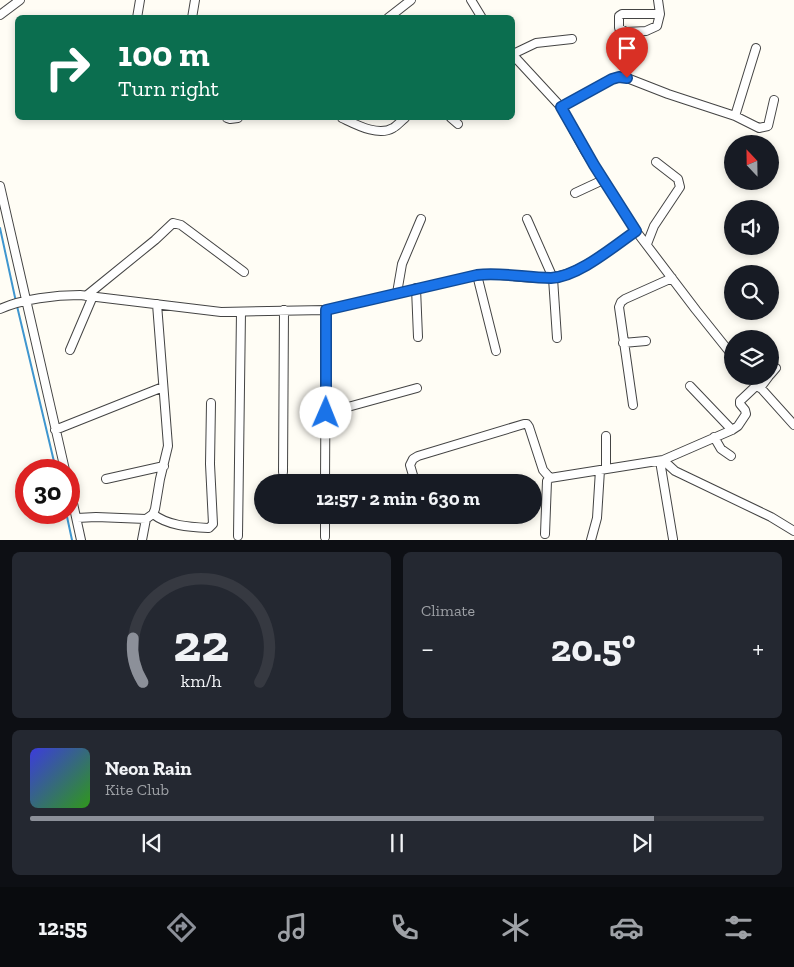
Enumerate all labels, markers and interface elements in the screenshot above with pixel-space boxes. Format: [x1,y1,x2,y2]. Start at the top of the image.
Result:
pin [606,27,648,78]
text: 100 m [118,33,210,75]
icon: arrive [613,34,641,62]
icon: right [35,35,100,100]
text: Turn right [118,75,219,102]
north arrow [724,135,779,190]
map controls [724,135,779,385]
button: sound [724,200,779,255]
button: search [724,265,779,320]
button: layers [724,330,779,385]
position arrow [299,386,351,438]
speed limit sign: 30 [15,459,80,524]
text: 12:57 · 2 min · 630 m [316,487,480,510]
text: Climate [421,601,475,620]
text: 22 [174,612,229,674]
text: 20.5° [551,625,635,671]
text: − [421,632,434,665]
text: + [752,632,764,665]
text: km/h [181,670,222,692]
text: Neon Rain [105,757,192,780]
text: Kite Club [105,780,169,799]
icon: previous [138,829,166,857]
icon: pause [383,829,411,857]
icon: next [628,829,656,857]
icon: directions [164,910,199,945]
icon: music [275,910,310,945]
icon: phone [387,910,422,945]
icon: climate [498,910,533,945]
icon: car [609,910,644,945]
icon: filters [721,910,756,945]
text: 12:55 [38,914,87,941]

